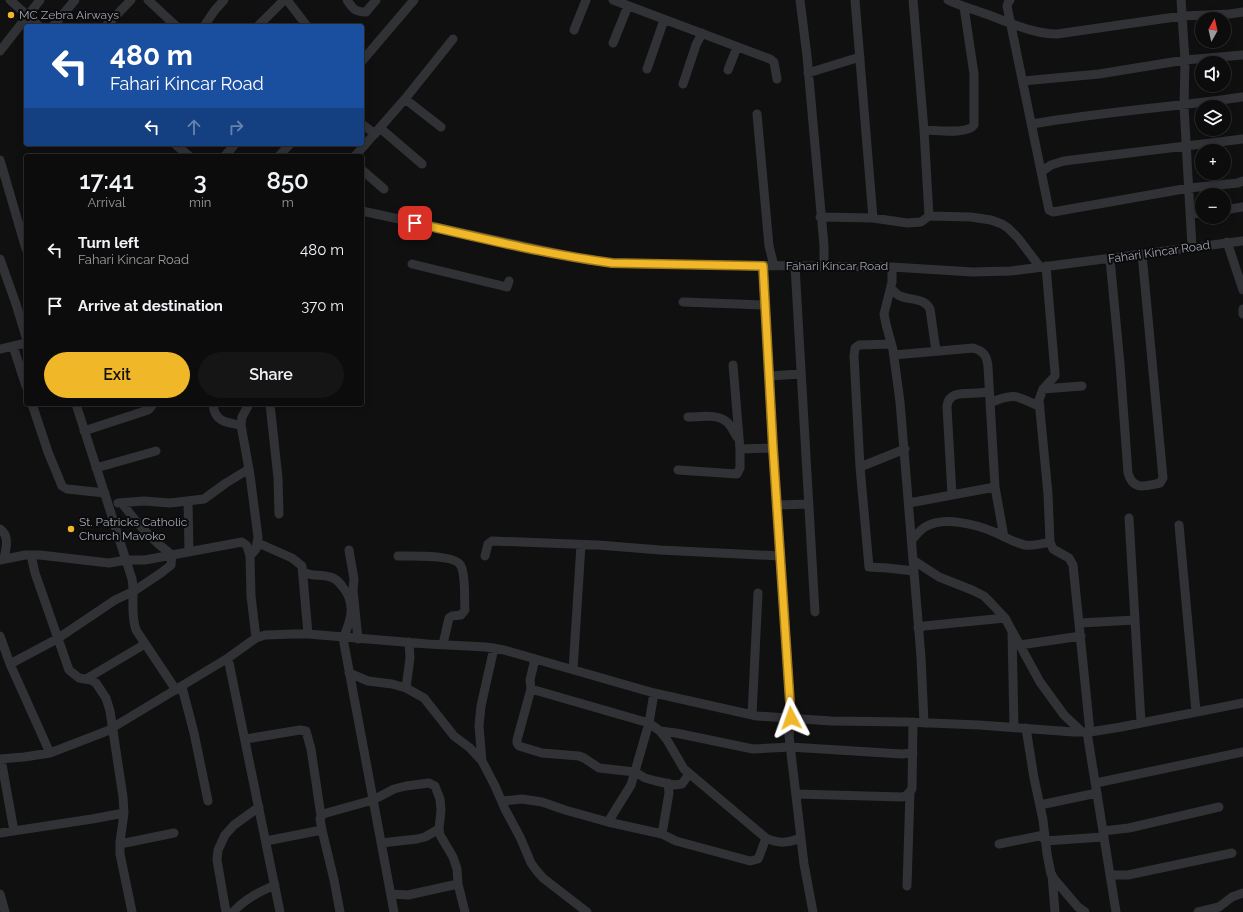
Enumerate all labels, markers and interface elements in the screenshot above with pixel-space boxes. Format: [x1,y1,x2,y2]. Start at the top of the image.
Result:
place label: MC Zebra Airways [19,8,119,22]
marker: MC Zebra Airways [6,10,16,20]
north arrow [1195,12,1231,48]
map controls [1195,12,1231,224]
text: 480 m [110,39,193,72]
icon: left [44,40,96,92]
button: sound [1195,56,1231,92]
text: Fahari Kincar Road [110,73,264,94]
button: layers [1195,100,1231,136]
icon: left [141,116,163,138]
icon: ahead [183,116,205,138]
icon: right [225,116,247,138]
button: + [1195,144,1231,180]
text: 17:41 [79,166,134,195]
text: 3 [194,166,207,195]
text: 850 [266,166,309,195]
button: − [1195,188,1231,224]
text: Arrival [87,195,126,210]
text: min [189,195,211,210]
text: m [282,195,294,210]
pin [398,206,432,240]
icon: arrive [404,212,426,234]
text: Turn left [78,234,139,252]
street label: Fahari Kincar Road [1107,238,1211,266]
icon: left [44,239,66,261]
text: 480 m [300,241,344,259]
text: Fahari Kincar Road [78,252,189,267]
street label: Fahari Kincar Road [786,259,888,273]
icon: arrive [44,295,66,317]
text: Arrive at destination [78,297,223,315]
text: 370 m [301,297,344,315]
button: Exit [44,352,190,398]
button: Share [198,352,344,398]
place label: St. Patricks Catholic Church Mavoko [79,515,188,543]
marker: St. Patricks Catholic Church Mavoko [66,524,76,534]
position arrow [770,697,812,739]

